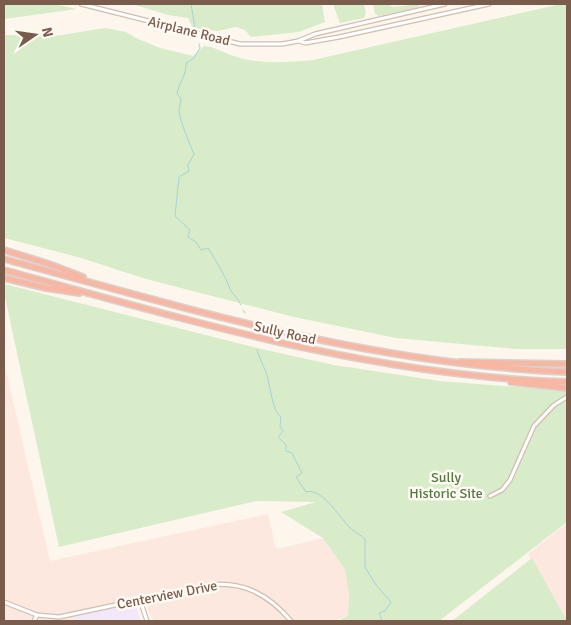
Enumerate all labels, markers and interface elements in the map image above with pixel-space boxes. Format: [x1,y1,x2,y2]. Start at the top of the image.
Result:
north arrow [10,10,60,60]
street label: Airplane Road [146,13,232,49]
text: N [38,26,57,39]
street label: Sully Road [252,318,318,348]
park label: Sully Historic Site [409,469,483,502]
street label: Centerview Drive [115,577,219,613]

